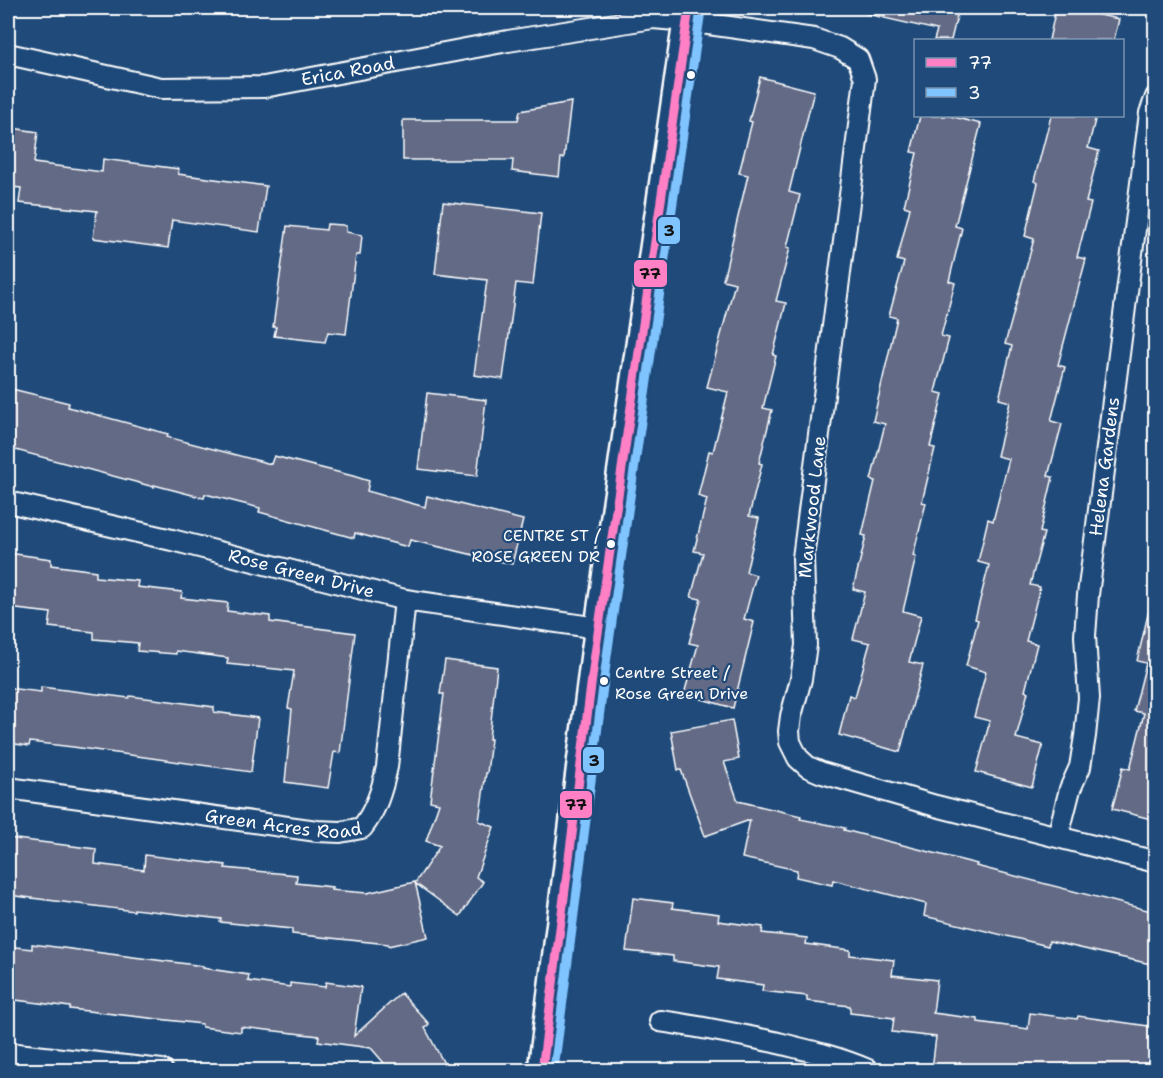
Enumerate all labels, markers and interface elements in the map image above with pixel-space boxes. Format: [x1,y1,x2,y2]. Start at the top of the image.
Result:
legend [914,39,1124,117]
street label: Erica Road [299,51,397,92]
text: 77 [968,51,992,75]
unlabelled marker [685,69,697,81]
text: 3 [968,81,981,105]
line badge: 3 [657,216,681,245]
text: 3 [663,220,675,241]
line badge: 77 [633,259,668,288]
text: 77 [639,263,661,284]
street label: Helena Gardens [1084,396,1125,538]
street label: Markwood Lane [793,435,831,579]
place label: CENTRE ST / ROSE GREEN DR [471,525,601,567]
marker: CENTRE ST / ROSE GREEN DR [605,538,617,550]
street label: Rose Green Drive [226,543,377,604]
place label: Centre Street / Rose Green Drive [615,662,748,704]
marker: Centre Street / Rose Green Drive [598,675,610,687]
line badge: 3 [582,746,605,774]
text: 3 [588,750,600,771]
line badge: 77 [559,790,593,819]
text: 77 [565,794,587,815]
street label: Green Acres Road [203,804,364,844]

